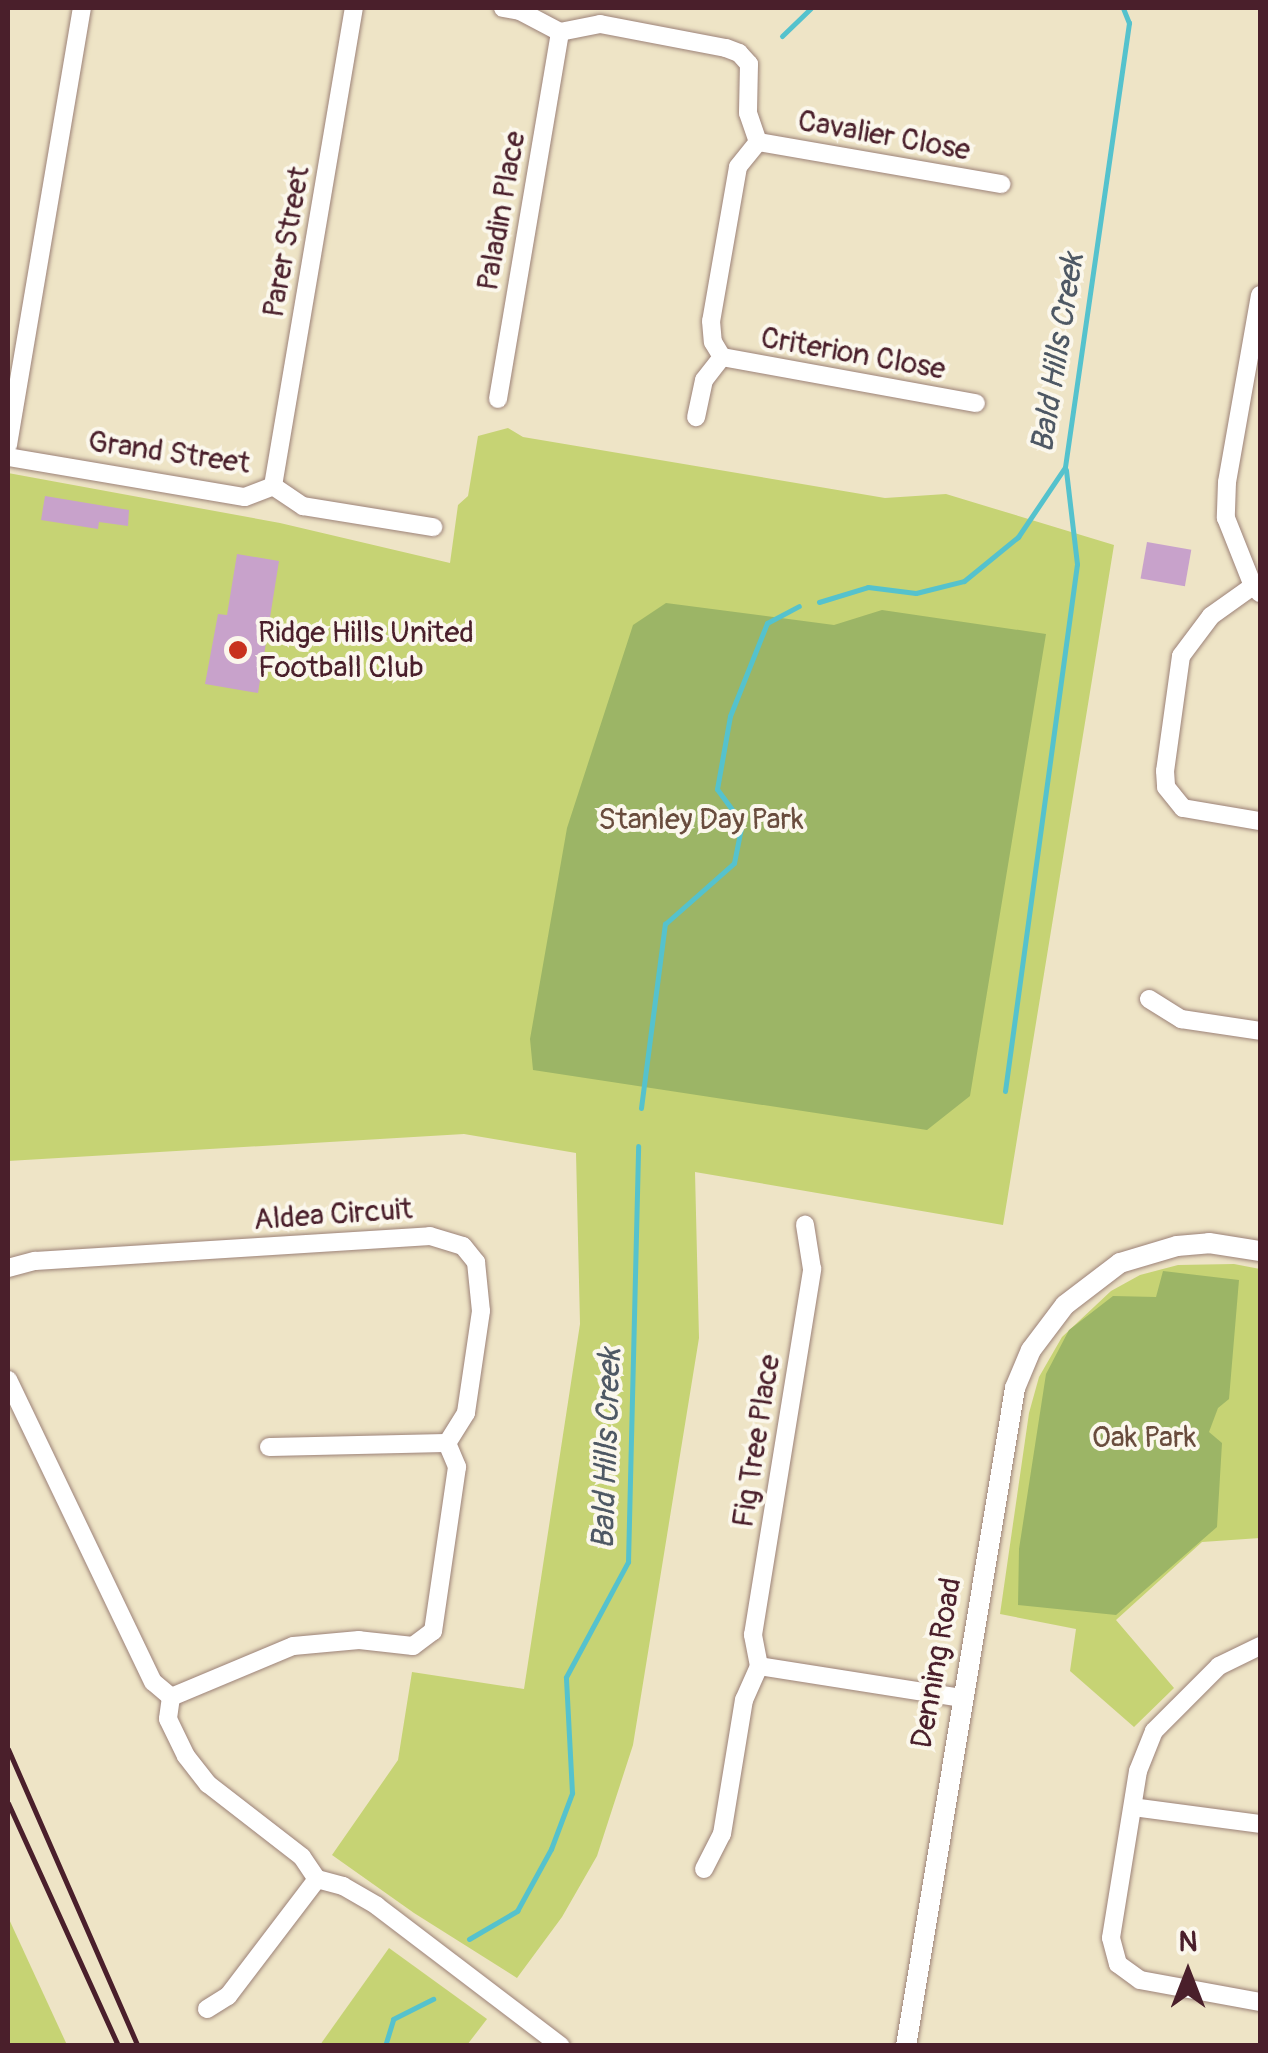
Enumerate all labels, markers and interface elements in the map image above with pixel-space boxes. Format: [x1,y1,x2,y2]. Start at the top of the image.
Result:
street label: Cavalier Close [795,103,973,169]
street label: Paladin Place [470,128,534,294]
street label: Parer Street [256,164,318,320]
water label: Bald Hills Creek [1023,251,1093,455]
street label: Criterion Close [758,320,948,388]
street label: Grand Street [86,424,252,482]
place label: Ridge Hills United Football Club [258,615,474,686]
marker: Ridge Hills United Football Club [227,639,249,661]
park label: Stanley Day Park [598,802,804,838]
street label: Aldea Circuit [252,1191,414,1239]
water label: Bald Hills Creek [584,1348,630,1550]
street label: Fig Tree Place [726,1352,788,1530]
park label: Oak Park [1092,1420,1196,1456]
street label: Denning Road [904,1575,970,1751]
north arrow [1138,1923,1238,2023]
text: N [1179,1925,1197,1960]

